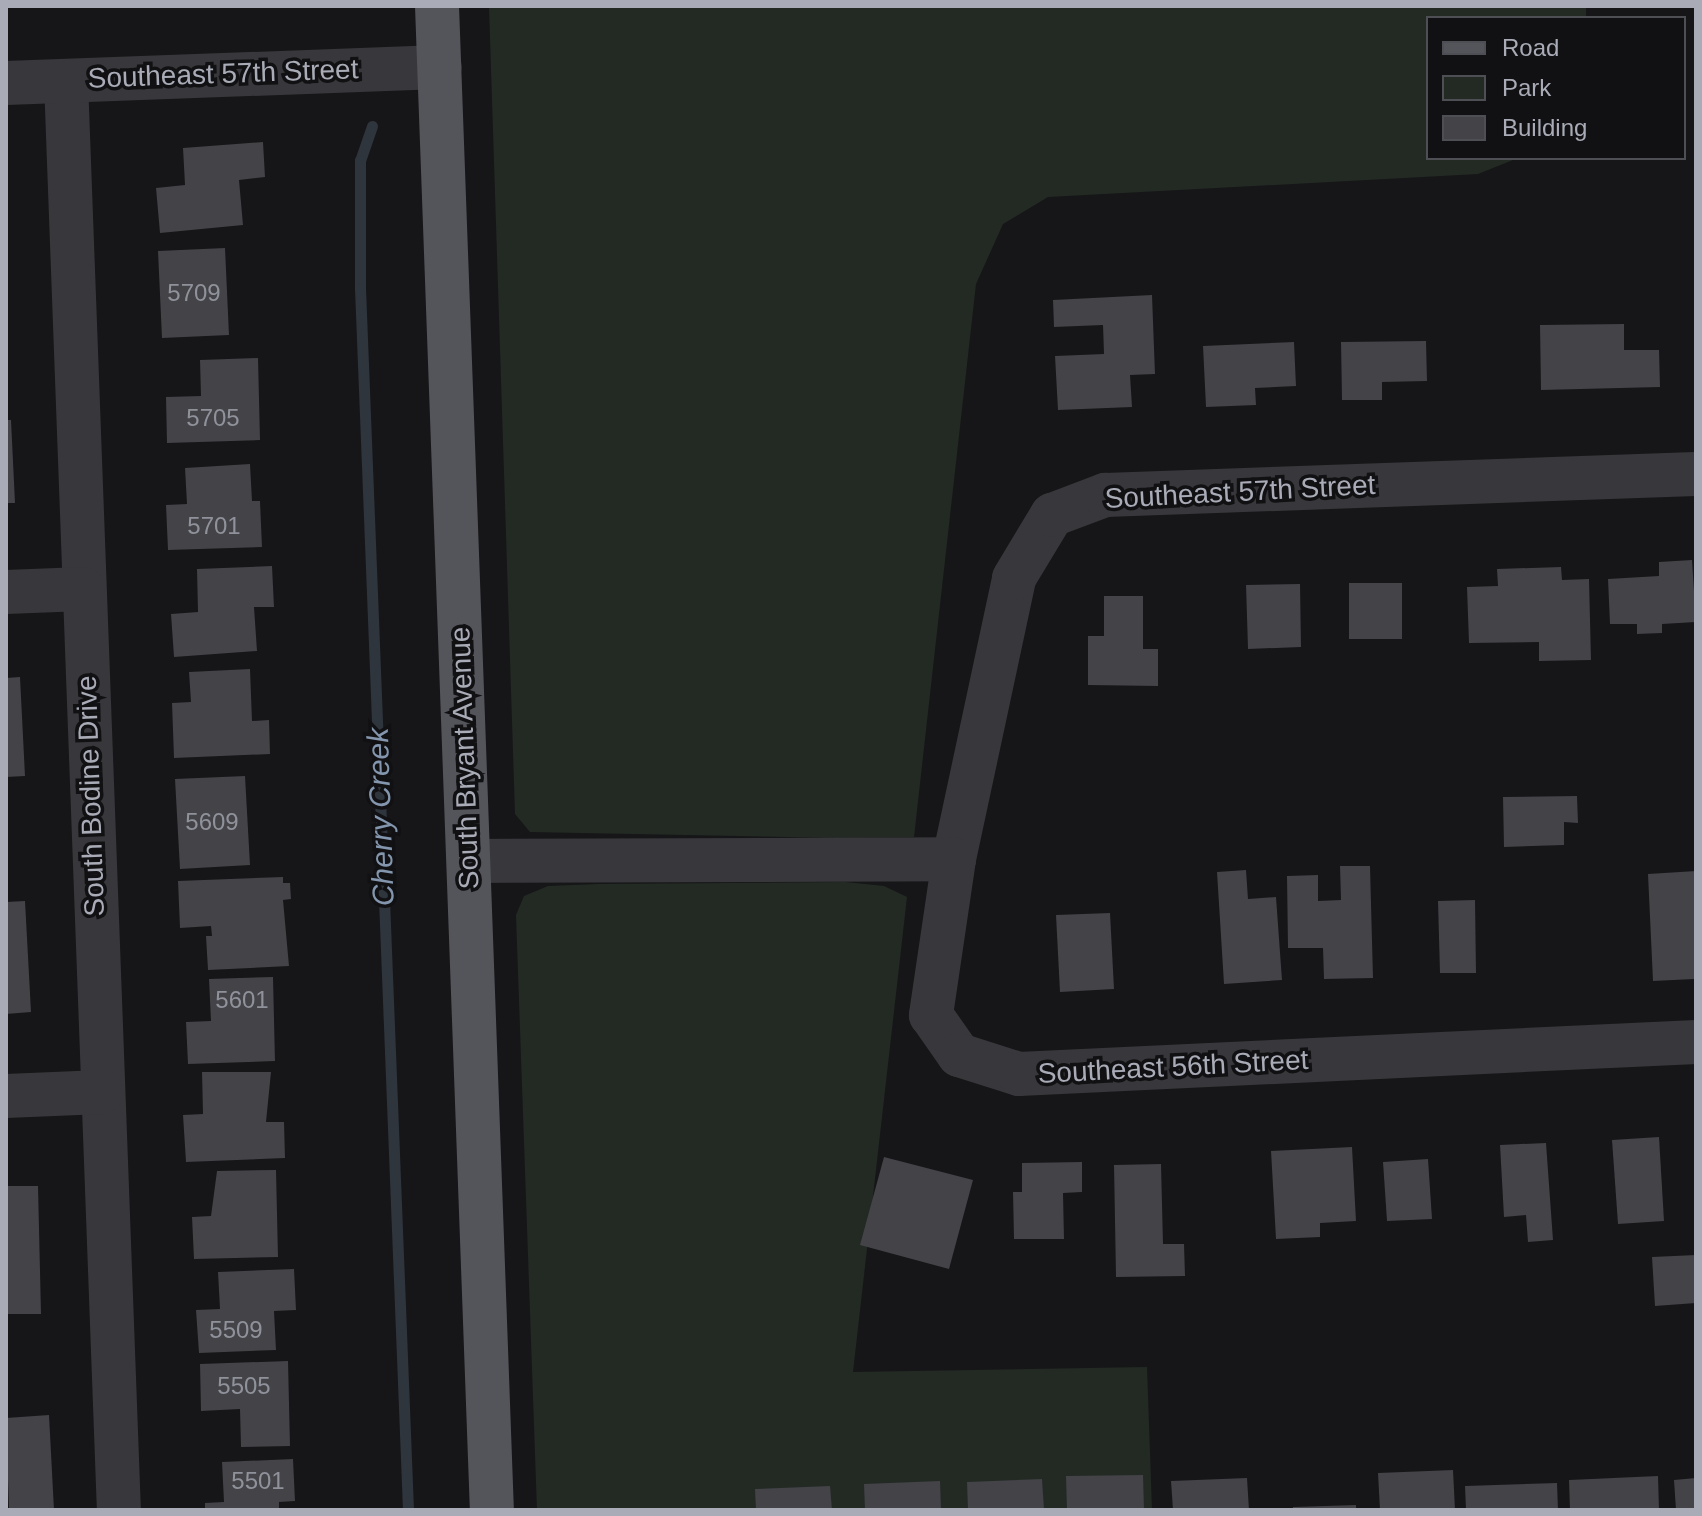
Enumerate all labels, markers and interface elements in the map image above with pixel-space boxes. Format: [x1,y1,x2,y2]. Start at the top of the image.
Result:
legend [1426,16,1686,160]
text: Road [1502,34,1559,61]
street label: Southeast 57th Street [87,52,359,96]
text: Park [1502,74,1551,101]
text: Building [1502,114,1587,141]
house number: 5709 [167,279,221,307]
house number: 5705 [186,404,240,432]
street label: Southeast 57th Street [1104,468,1376,516]
house number: 5701 [187,512,241,540]
street label: South Bryant Avenue [444,625,486,891]
street label: South Bodine Drive [70,675,112,917]
water label: Cherry Creek [360,727,402,907]
house number: 5609 [185,808,239,836]
house number: 5601 [215,986,269,1014]
street label: Southeast 56th Street [1037,1043,1309,1091]
house number: 5509 [209,1316,263,1344]
house number: 5505 [217,1372,271,1400]
house number: 5501 [231,1467,285,1495]

